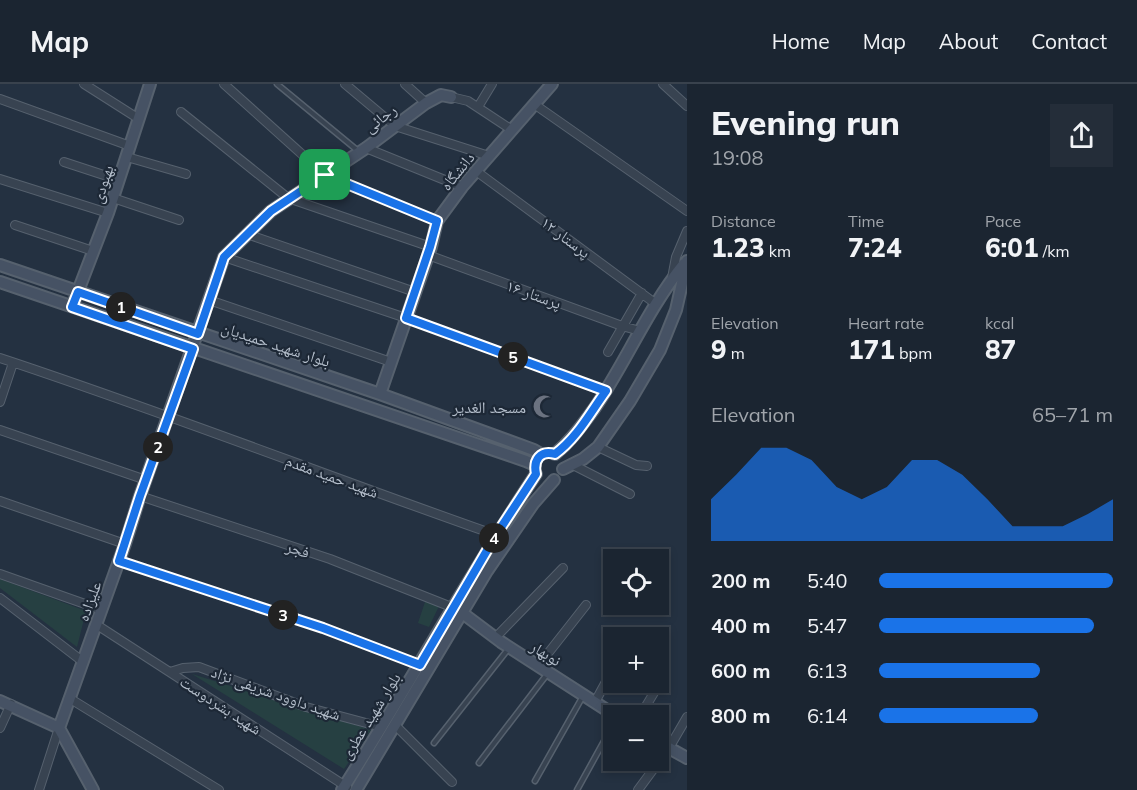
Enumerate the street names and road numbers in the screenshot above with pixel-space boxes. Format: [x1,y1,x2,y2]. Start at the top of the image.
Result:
street label: رجائی [360,99,401,138]
street label: دانشگاه [436,148,478,194]
street label: بهبودی [86,162,119,206]
street label: پرستار ۱۲ [537,212,595,262]
street label: پرستار ۱۶ [504,275,564,313]
street label: بلوار شهید حمیدیان [219,317,333,372]
street label: شهید حمید مقدم [282,450,381,503]
street label: فجر [283,535,312,562]
street label: علیزاده [73,578,105,624]
street label: نوبهار [526,635,565,670]
street label: شهید داوود شریفی نژاد [208,661,343,725]
street label: بلوار شهید عطری [335,669,405,764]
street label: شهید بشردوست [176,671,266,739]

